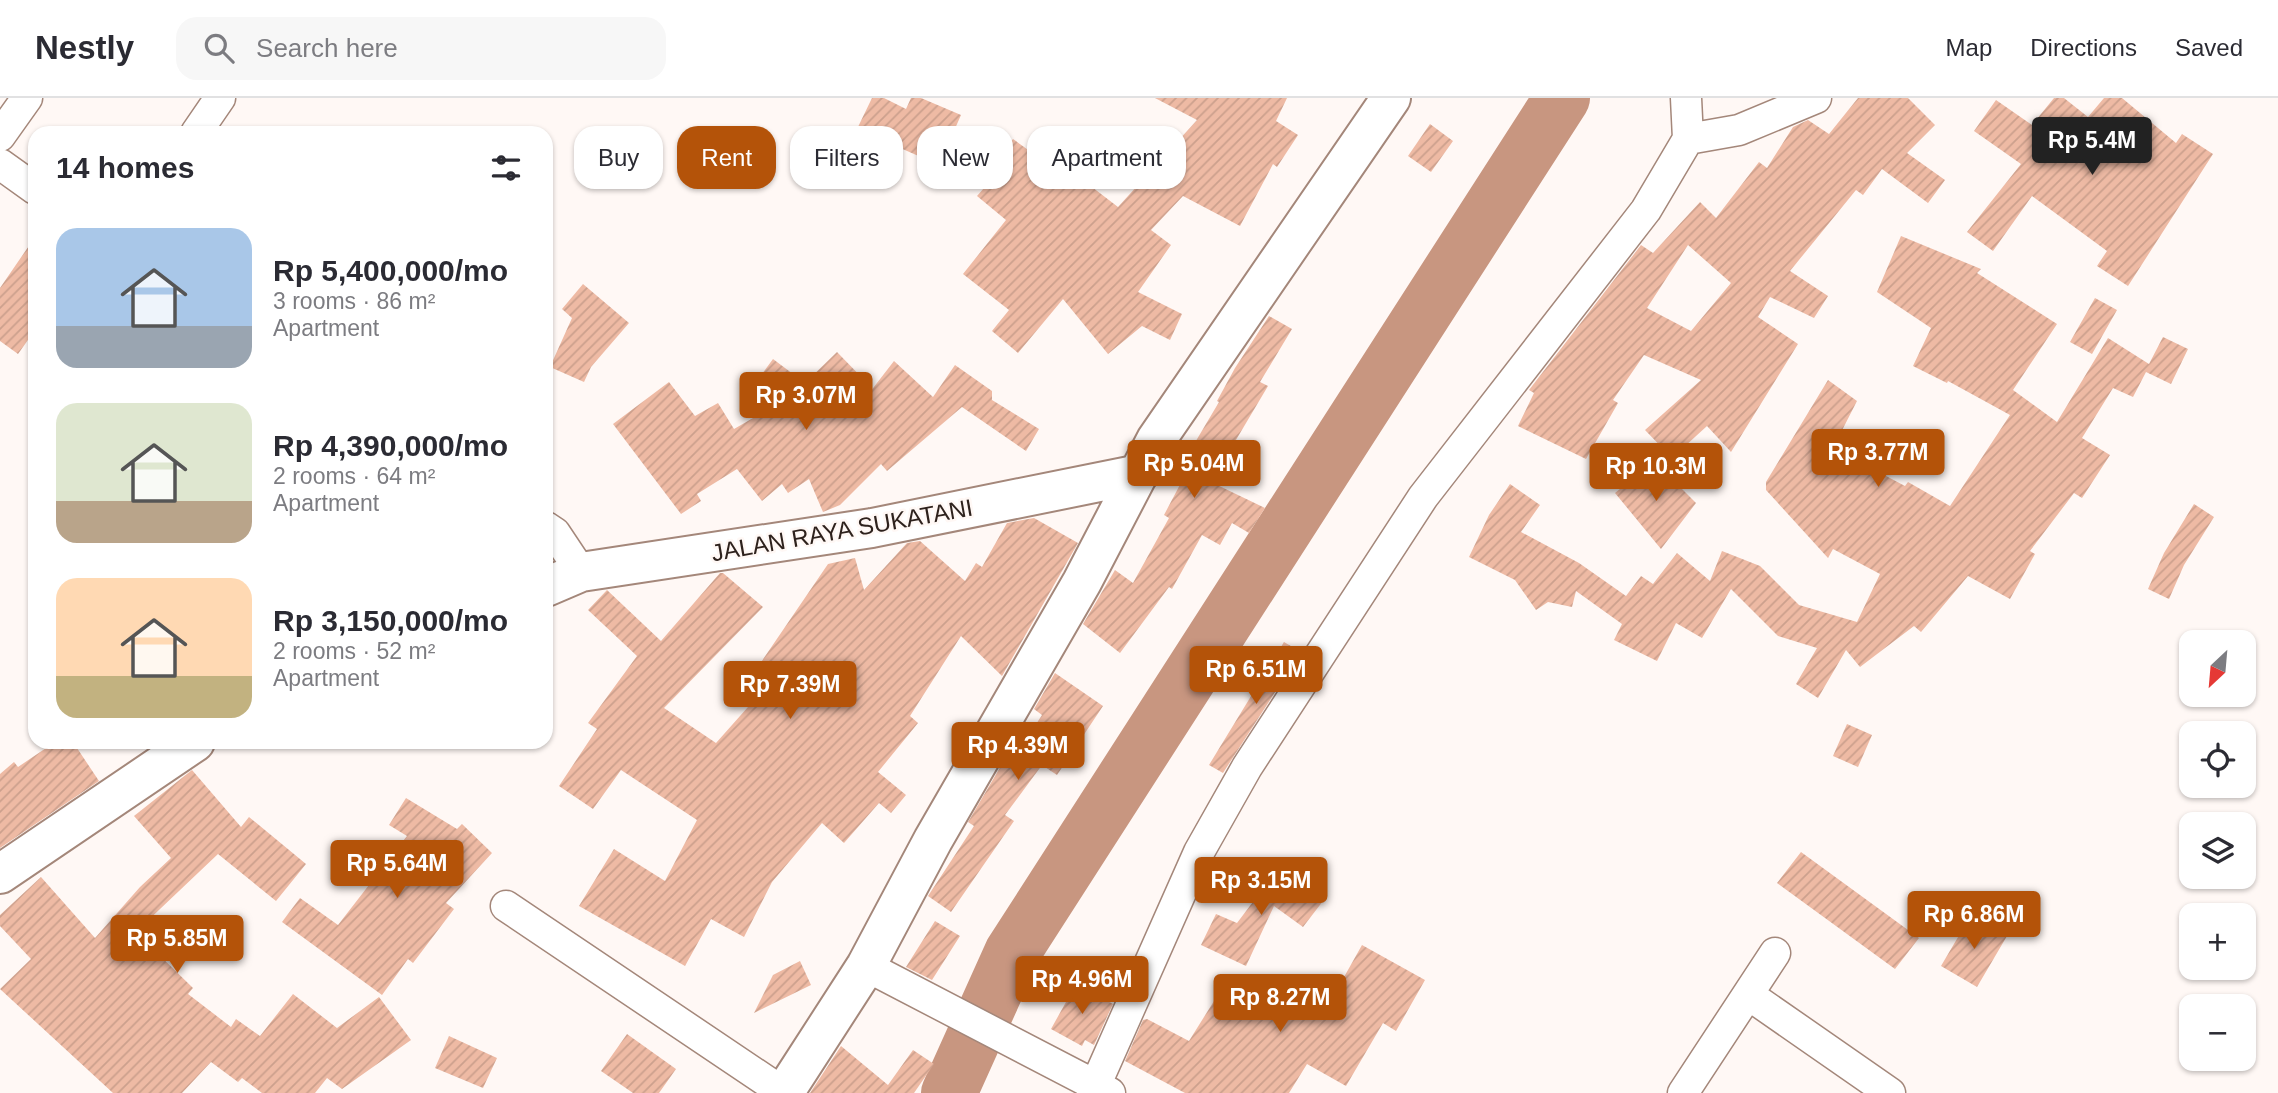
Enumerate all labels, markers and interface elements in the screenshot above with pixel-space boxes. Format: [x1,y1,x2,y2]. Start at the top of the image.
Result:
search box [176,17,666,80]
text: Nestly [35,29,134,66]
icon: search [200,29,238,67]
text: Search here [256,33,398,63]
text: Map [1946,34,1992,61]
text: Directions [2030,34,2137,61]
text: Saved [2175,34,2243,61]
pin: Rp 5.4M [2027,118,2157,177]
chip: Buy [574,126,663,189]
chip: Rent [677,126,776,189]
chip: Filters [790,126,903,189]
chip: New [917,126,1013,189]
chip: Apartment [1027,126,1186,189]
text: Rp 5.4M [2048,127,2136,153]
icon: filters [487,149,525,187]
text: 14 homes [56,151,194,184]
text: Rp 5,400,000/mo [273,254,508,287]
icon: home [112,256,196,340]
text: 3 rooms · 86 m² [273,288,435,314]
text: Apartment [273,315,379,341]
pin: Rp 3.07M [734,372,878,432]
text: Rp 3.07M [756,382,856,408]
text: Rp 4,390,000/mo [273,429,508,462]
pin: Rp 3.77M [1806,430,1950,489]
icon: home [112,431,196,515]
text: Rp 3.77M [1828,439,1928,465]
pin: Rp 5.04M [1122,440,1266,500]
pin: Rp 10.3M [1584,444,1728,503]
text: Rp 5.04M [1144,450,1244,476]
text: Rp 10.3M [1606,453,1706,479]
text: 2 rooms · 64 m² [273,463,435,489]
text: Apartment [273,490,379,516]
street label: JALAN RAYA SUKATANI [709,494,975,566]
text: Rp 3,150,000/mo [273,604,508,637]
icon: home [112,606,196,690]
north arrow [2179,630,2256,707]
map controls [2179,630,2256,1071]
text: 2 rooms · 52 m² [273,638,435,664]
pin: Rp 6.51M [1184,646,1328,706]
text: Rp 6.51M [1206,656,1306,682]
pin: Rp 7.39M [718,662,862,721]
text: Apartment [273,665,379,691]
text: Rp 7.39M [740,671,840,697]
button: locate [2179,721,2256,798]
pin: Rp 4.39M [946,722,1090,782]
text: Rp 4.39M [968,732,1068,758]
button: layers [2179,812,2256,889]
pin: Rp 5.64M [325,840,469,900]
text: Rp 5.64M [347,850,447,876]
pin: Rp 3.15M [1189,858,1333,917]
text: Rp 3.15M [1211,867,1311,893]
pin: Rp 6.86M [1902,892,2046,951]
text: Rp 6.86M [1924,901,2024,927]
button: + [2179,903,2256,980]
pin: Rp 5.85M [105,916,249,975]
text: Rp 5.85M [127,925,227,951]
pin: Rp 4.96M [1010,956,1154,1016]
text: Rp 4.96M [1032,966,1132,992]
pin: Rp 8.27M [1208,974,1352,1034]
text: Rp 8.27M [1230,984,1330,1010]
button: − [2179,994,2256,1071]

